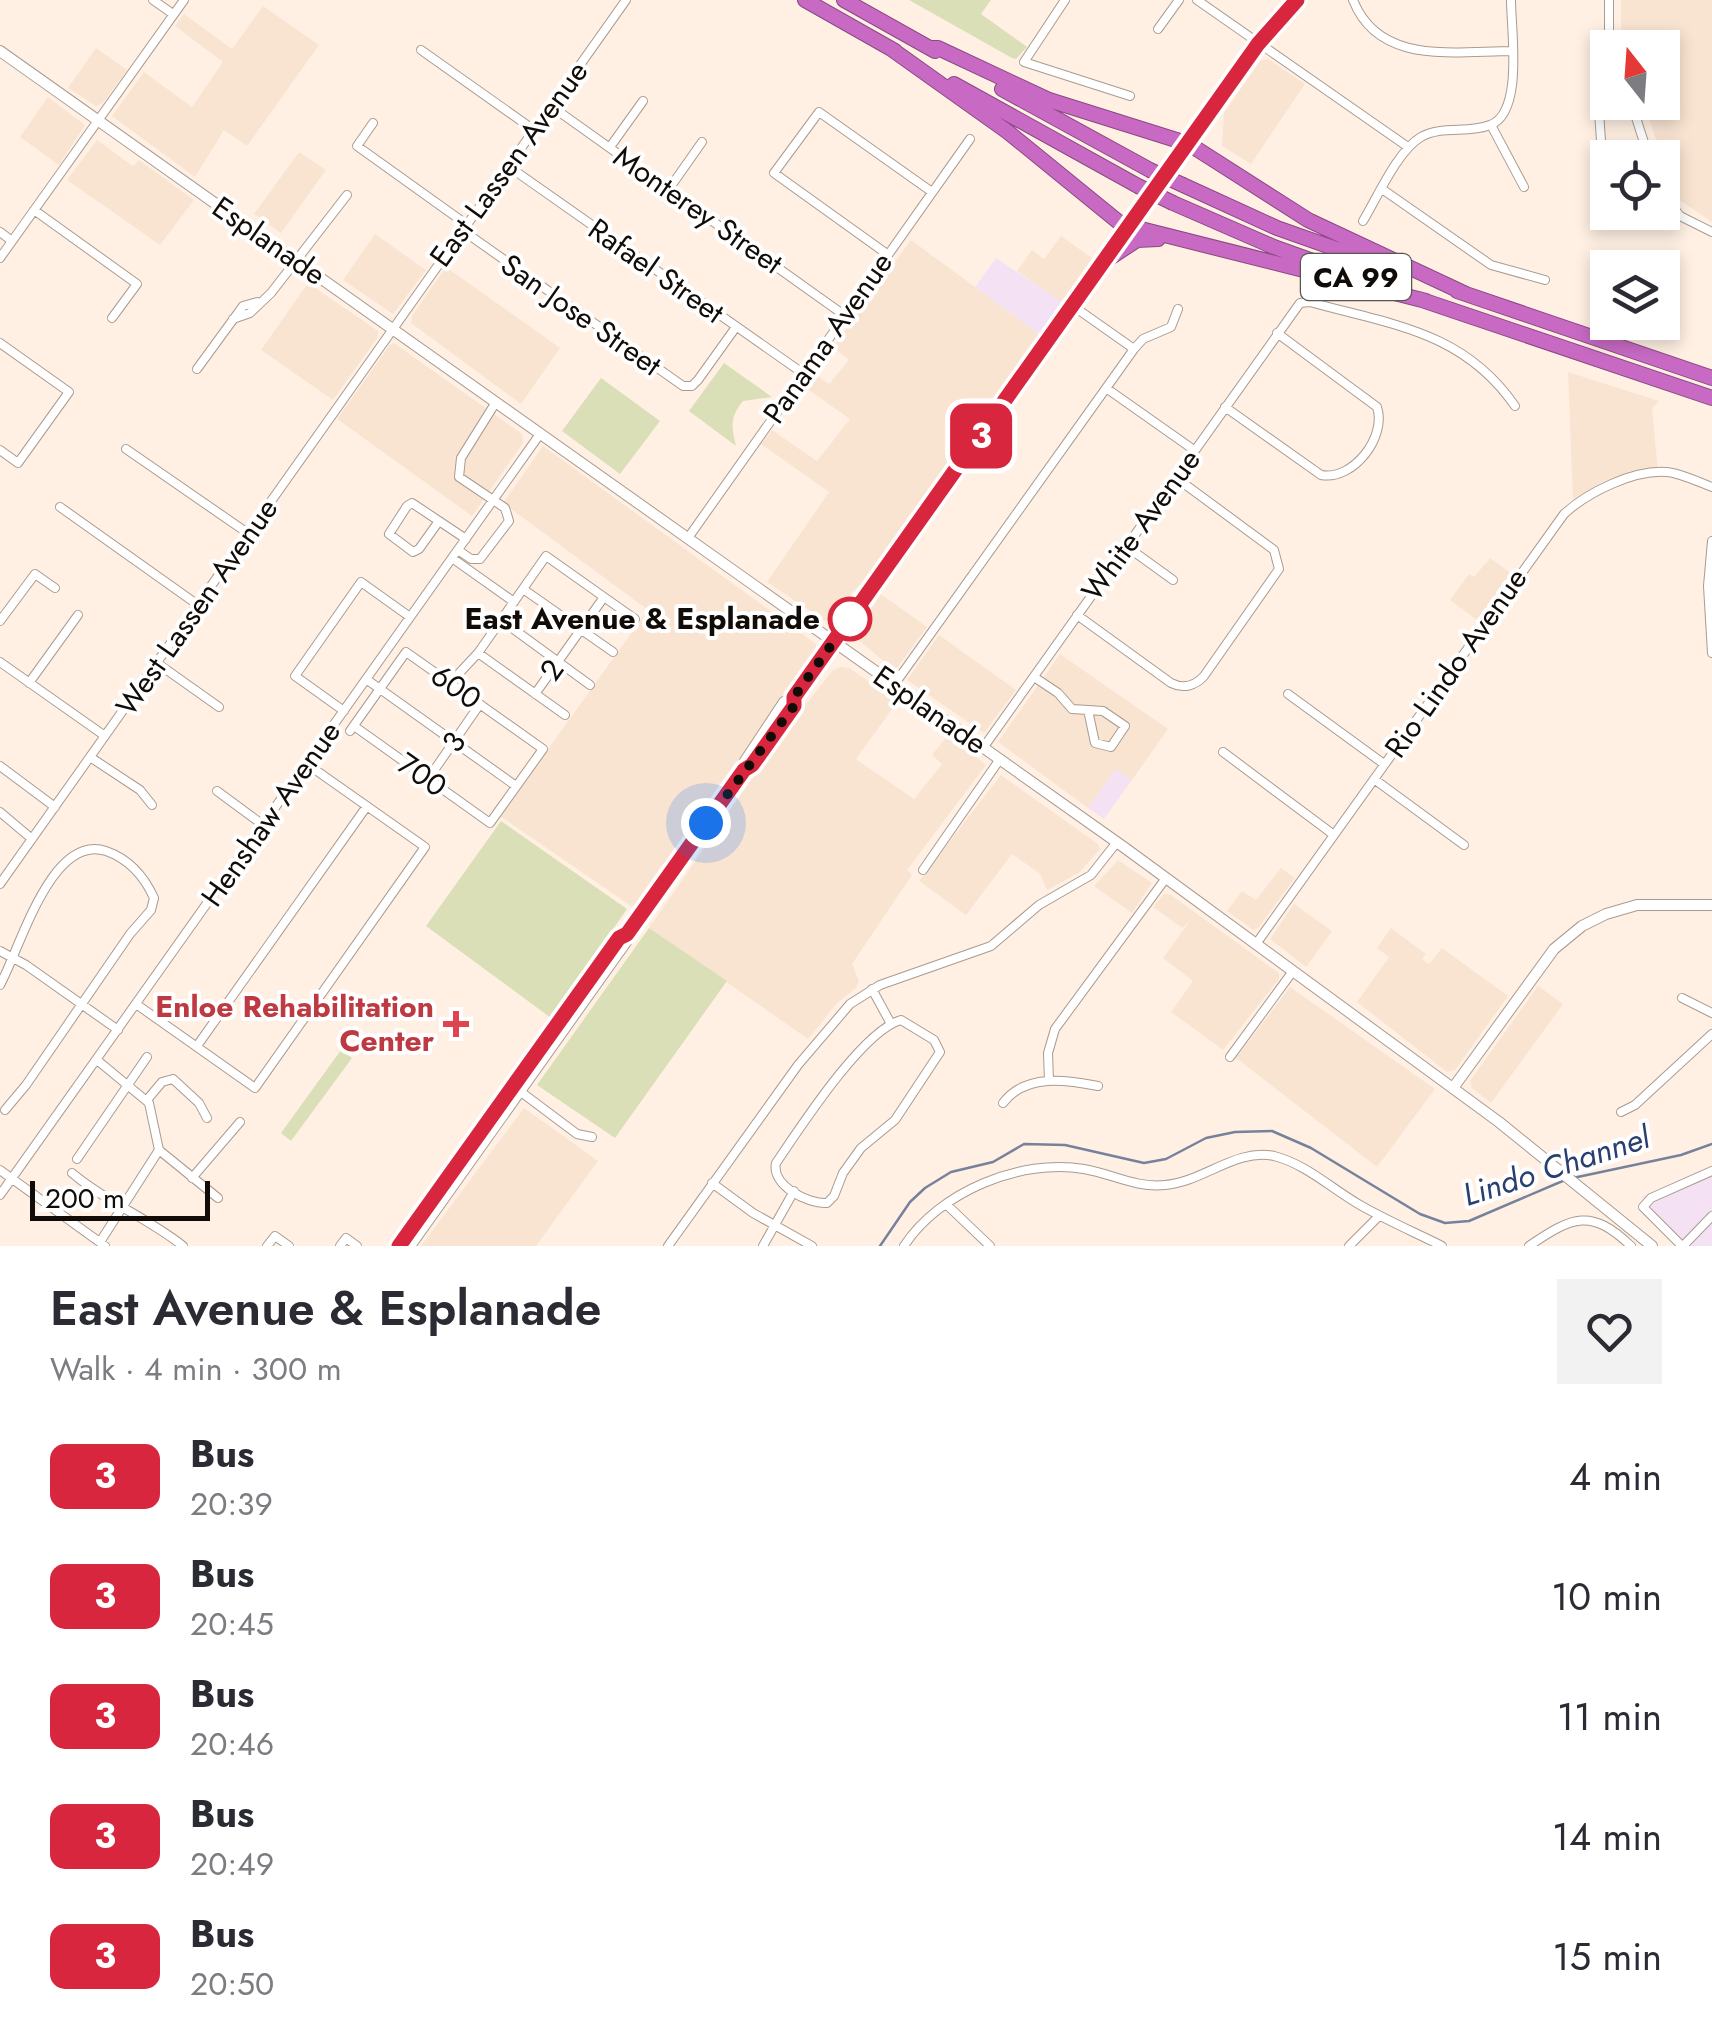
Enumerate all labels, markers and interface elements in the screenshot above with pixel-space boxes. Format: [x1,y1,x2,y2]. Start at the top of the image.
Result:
north arrow [1590,30,1680,120]
map controls [1590,30,1680,340]
street label: East Lassen Avenue [419,52,598,275]
street label: Monterey Street [605,135,792,284]
button: locate [1590,140,1680,230]
street label: Esplanade [204,186,335,295]
street label: Rafael Street [580,208,734,334]
street label: San Jose Street [492,243,671,386]
street label: Panama Avenue [752,243,903,432]
button: layers [1590,250,1680,340]
road number: CA 99 [1301,254,1411,300]
line badge: 3 [948,404,1014,468]
text: 3 [970,411,992,461]
street label: White Avenue [1071,440,1210,609]
street label: West Lassen Avenue [105,489,288,724]
street label: Rio Lindo Avenue [1374,559,1537,766]
place label: East Avenue & Esplanade [465,597,820,640]
marker: East Avenue & Esplanade [829,598,871,640]
street label: 2 [529,650,574,689]
street label: 600 [422,654,490,719]
street label: Esplanade [865,655,996,764]
street label: Henshaw Avenue [191,712,351,915]
street label: 3 [431,723,476,761]
street label: 700 [389,742,456,807]
your location [681,798,731,848]
place label: Enloe Rehabilitation Center [155,985,435,1062]
marker: Enloe Rehabilitation Center [443,1011,469,1037]
water label: Lindo Channel [1457,1114,1657,1218]
scale bar [30,1176,210,1220]
text: 200 m [45,1178,125,1219]
text: East Avenue & Esplanade [50,1274,601,1343]
button: heart [1557,1279,1662,1384]
text: Walk · 4 min · 300 m [50,1346,342,1392]
text: Bus [190,1426,254,1481]
text: 4 min [1569,1449,1662,1504]
text: 3 [94,1451,116,1501]
text: 20:39 [190,1481,273,1527]
text: Bus [190,1546,254,1601]
text: 10 min [1551,1569,1662,1624]
text: 3 [94,1571,116,1621]
text: 20:45 [190,1601,274,1647]
text: Bus [190,1666,254,1721]
text: 11 min [1557,1689,1662,1744]
text: 3 [94,1691,116,1741]
text: 20:46 [190,1721,274,1767]
text: Bus [190,1786,254,1841]
text: 14 min [1552,1809,1662,1864]
text: 3 [94,1811,116,1861]
text: 20:49 [190,1841,274,1887]
text: Bus [190,1906,254,1961]
text: 15 min [1553,1929,1662,1984]
text: 3 [94,1931,116,1981]
text: 20:50 [190,1961,274,2007]

